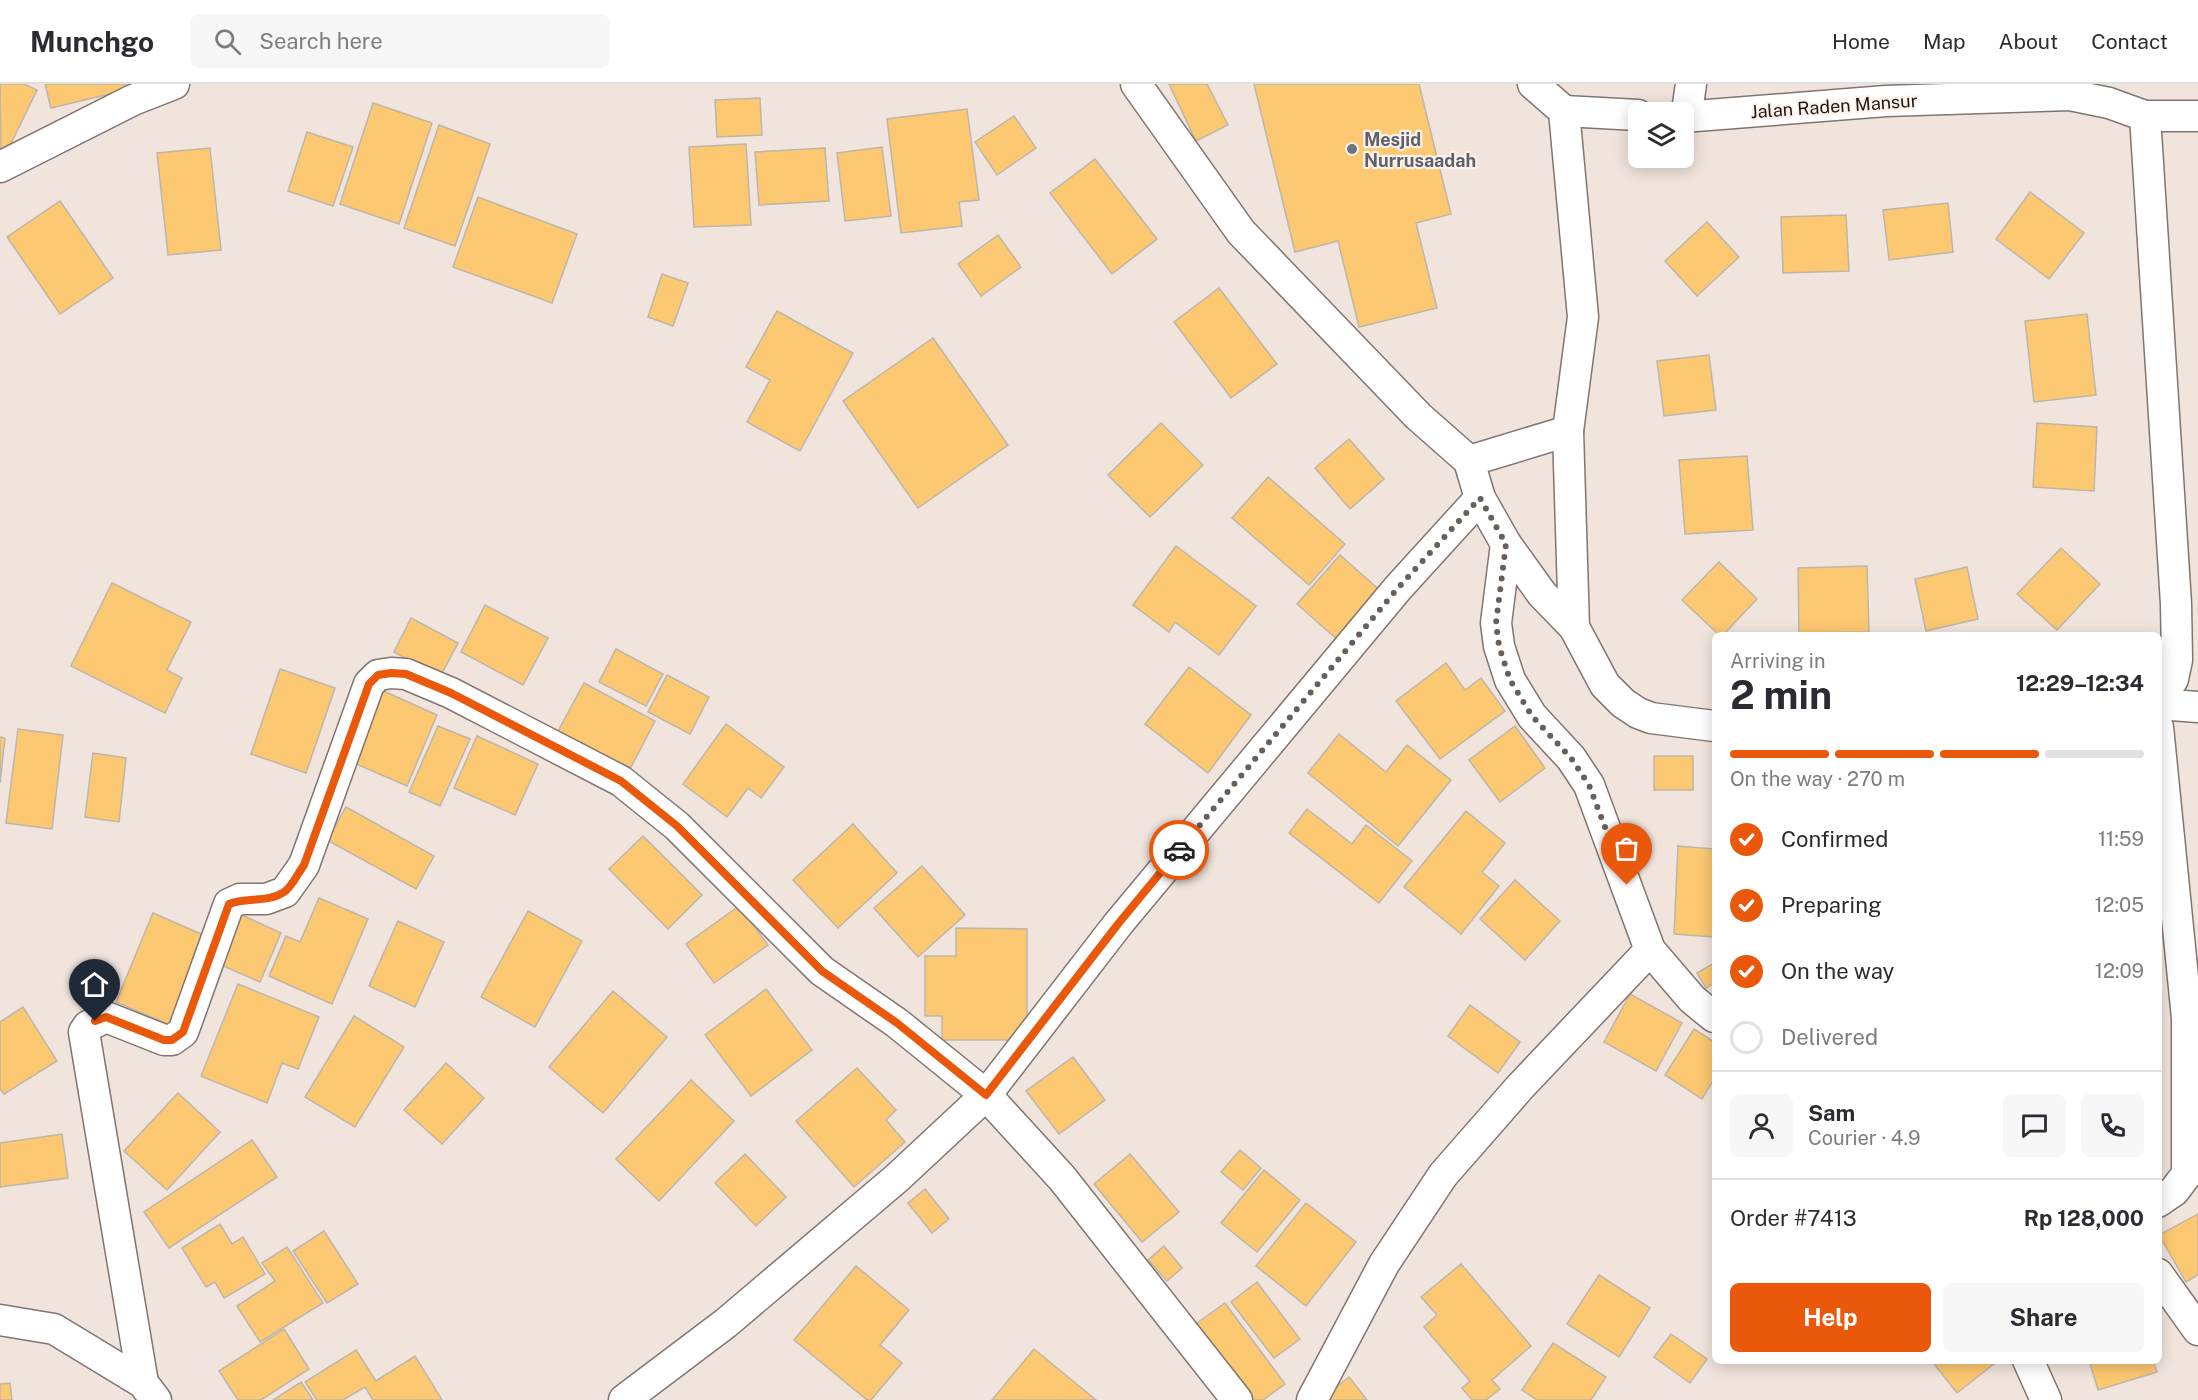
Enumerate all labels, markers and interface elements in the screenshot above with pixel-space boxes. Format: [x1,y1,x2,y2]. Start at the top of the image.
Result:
search box [190,14,610,68]
text: Munchgo [30,25,154,58]
icon: search [211,25,244,58]
text: Search here [259,28,383,54]
text: Home [1832,29,1890,54]
text: Map [1923,29,1966,54]
text: About [1999,29,2058,54]
text: Contact [2091,29,2168,54]
street label: Jalan Raden Mansur [1750,90,1918,122]
map controls [1628,102,1694,168]
button: layers [1628,102,1694,168]
place label: Mesjid Nurrusaadah [1364,129,1476,171]
marker: Mesjid Nurrusaadah [1345,142,1359,156]
text: Arriving in [1730,649,1825,673]
text: 12:29–12:34 [2016,670,2144,696]
text: 2 min [1730,672,1832,718]
text: On the way · 270 m [1730,767,1905,791]
courier [1149,820,1209,880]
pin [1601,823,1652,885]
icon: check [1730,823,1763,856]
text: Confirmed [1781,826,1888,852]
text: 11:59 [2098,827,2144,851]
icon: bag [1610,832,1643,865]
icon: car [1163,834,1196,867]
icon: check [1730,889,1763,922]
text: Preparing [1781,892,1882,918]
text: 12:05 [2094,893,2144,917]
icon: check [1730,955,1763,988]
text: On the way [1781,958,1894,984]
pin [69,959,120,1021]
text: 12:09 [2095,959,2144,983]
icon: home [78,968,111,1001]
text: Delivered [1781,1024,1878,1050]
button: person [1730,1094,1793,1157]
button: chat [2003,1094,2066,1157]
button: phone [2081,1094,2144,1157]
text: Sam [1808,1100,1855,1126]
text: Courier · 4.9 [1808,1126,1920,1150]
text: Order #7413 [1730,1205,1857,1231]
text: Rp 128,000 [2024,1205,2144,1231]
button: Help [1730,1283,1931,1352]
button: Share [1943,1283,2144,1352]

